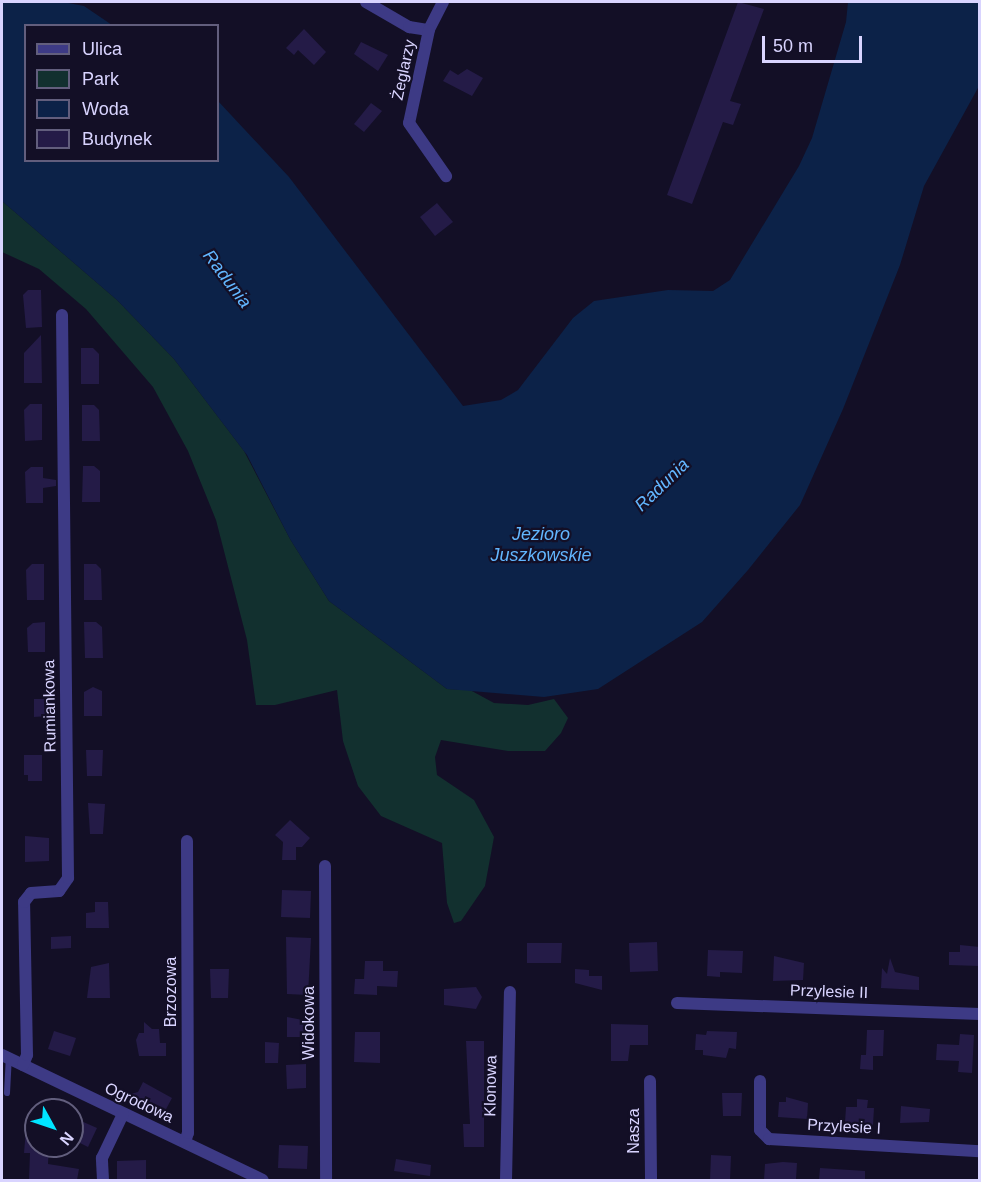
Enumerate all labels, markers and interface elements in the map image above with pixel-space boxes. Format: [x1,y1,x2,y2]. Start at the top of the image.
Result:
legend [24,24,219,162]
scale bar [765,24,866,62]
text: 50 m [773,36,813,56]
street label: Żeglarzy [388,38,420,102]
text: Ulica [82,39,122,59]
text: Park [82,69,119,89]
text: Woda [82,99,129,119]
text: Budynek [82,129,152,149]
water label: Radunia [198,246,256,312]
water label: Radunia [630,454,694,516]
water label: Jezioro Juszkowskie [490,524,592,566]
street label: Rumiankowa [40,660,60,752]
street label: Brzozowa [161,957,181,1027]
street label: Przylesie II [790,981,868,1003]
street label: Widokowa [299,986,319,1060]
street label: Klonowa [481,1055,501,1117]
street label: Ogrodowa [101,1079,177,1127]
north arrow [24,1098,84,1158]
street label: Nasza [624,1108,644,1154]
street label: Przylesie I [807,1115,881,1139]
text: N [56,1129,77,1148]

